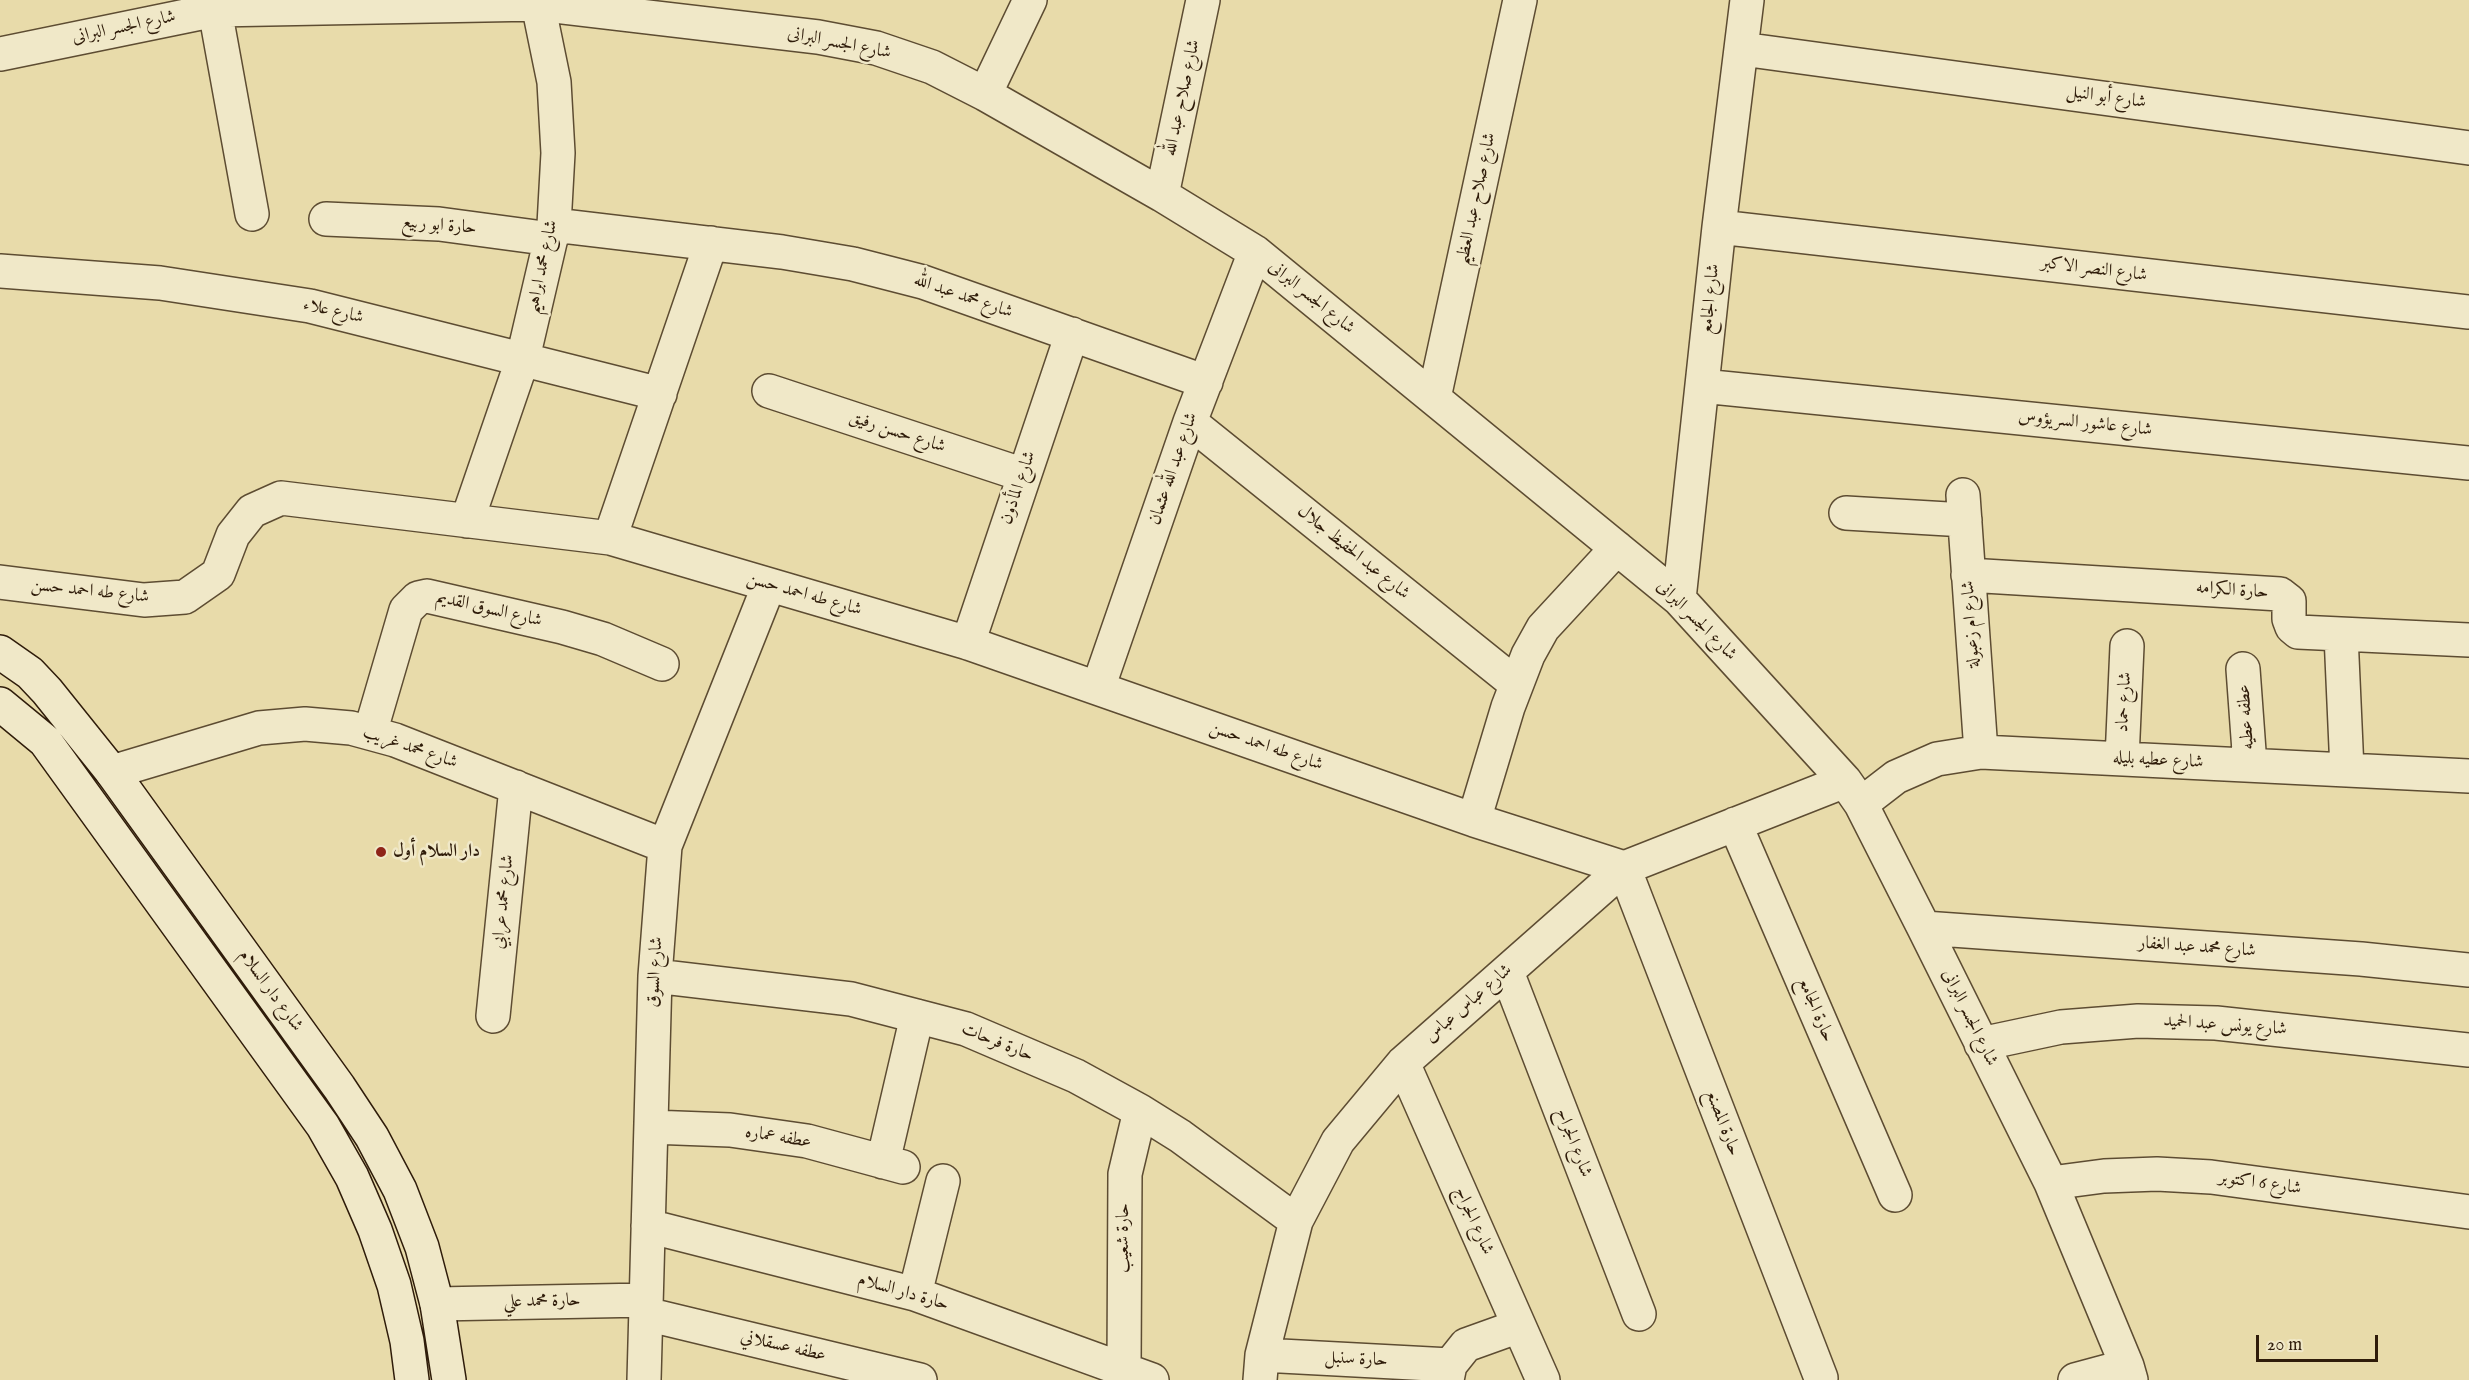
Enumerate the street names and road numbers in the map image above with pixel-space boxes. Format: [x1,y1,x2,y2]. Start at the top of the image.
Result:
street label: شارع الجسر البرانى [70,6,178,50]
street label: شارع الجسر البرانى [785,23,893,65]
street label: شارع صلاح عبد الله [1160,38,1206,158]
street label: شارع أبو النيل [2065,82,2147,114]
street label: شارع صلاح عبد العظيم [1452,131,1502,267]
street label: حارة ابو ربيع [401,212,477,240]
street label: شارع محمد ابراهيم [523,218,563,316]
street label: شارع النصر الاكبر [2040,253,2148,287]
street label: شارع الجسر البرانى [1263,256,1359,340]
street label: شارع الجامع [1697,263,1725,335]
street label: شارع محمد عبد الله [911,270,1015,324]
street label: شارع علاء [301,295,365,329]
street label: شارع عاشور السريؤوس [2017,406,2153,442]
street label: شارع حسن رفيق [846,407,948,459]
street label: شارع عبد الله عثمان [1145,410,1203,528]
street label: شارع المأذون [996,448,1042,528]
street label: شارع عبد الحفيظ جلال [1292,501,1414,605]
street label: شارع طه احمد حسن [744,568,864,622]
street label: شارع طه احمد حسن [30,575,150,609]
street label: شارع الجسر البرانى [1651,576,1741,666]
street label: حارة الكرامه [2195,578,2269,604]
street label: شارع ام زعبولة [1958,580,1986,668]
street label: شارع السوق القديم [434,587,544,633]
street label: شارع حماد [2113,671,2137,733]
street label: عطفه عطيه [2234,683,2260,751]
street label: شارع طه احمد حسن [1206,717,1326,777]
street label: شارع محمد غريب [360,722,460,774]
street label: شارع عطيه بليله [2112,748,2204,774]
street label: شارع محمد عرابي [488,854,520,950]
street label: شارع محمد عبد الغفار [2137,933,2257,963]
street label: شارع السوق [643,936,669,1008]
street label: شارع دار السلام [233,946,307,1036]
street label: شارع عباس عباس [1421,960,1517,1048]
street label: شارع الجسر البرانى [1936,966,2002,1070]
street label: حارة الجامع [1792,974,1838,1046]
street label: شارع يونس عبد الحميد [2162,1011,2288,1041]
street label: حارة فرحات [958,1019,1036,1067]
street label: حارة المصنع [1699,1087,1745,1159]
street label: شارع الجراح [1550,1105,1596,1181]
street label: عطفه عماره [743,1122,813,1154]
street label: شارع 6 اكتوبر [2217,1168,2303,1200]
street label: شارع الجراج [1448,1184,1498,1258]
street label: حارة شعيب [1113,1203,1135,1273]
street label: حارة دار السلام [855,1270,951,1316]
street label: حارة محمد علي [503,1291,581,1313]
street label: عطفه عسقلاني [738,1327,828,1367]
street label: حارة سنبل [1324,1348,1388,1372]

